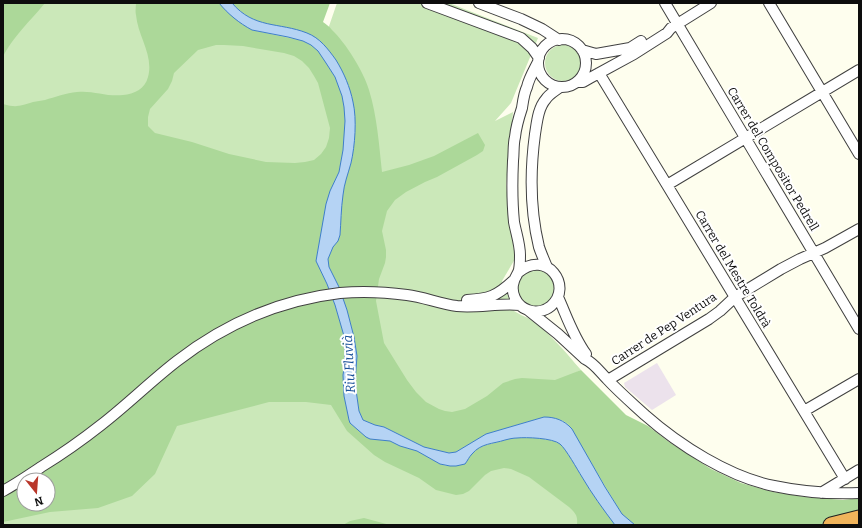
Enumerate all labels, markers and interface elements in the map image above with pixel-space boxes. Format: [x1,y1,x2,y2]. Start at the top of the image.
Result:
street label: Carrer del Compositor Pedrell [724,85,822,234]
street label: Carrer del Mestre Toldrà [692,208,774,331]
street label: Carrer de Pep Ventura [609,290,720,368]
water label: Riu Fluvià [340,334,358,394]
north arrow [16,472,56,512]
text: N [32,494,45,509]

